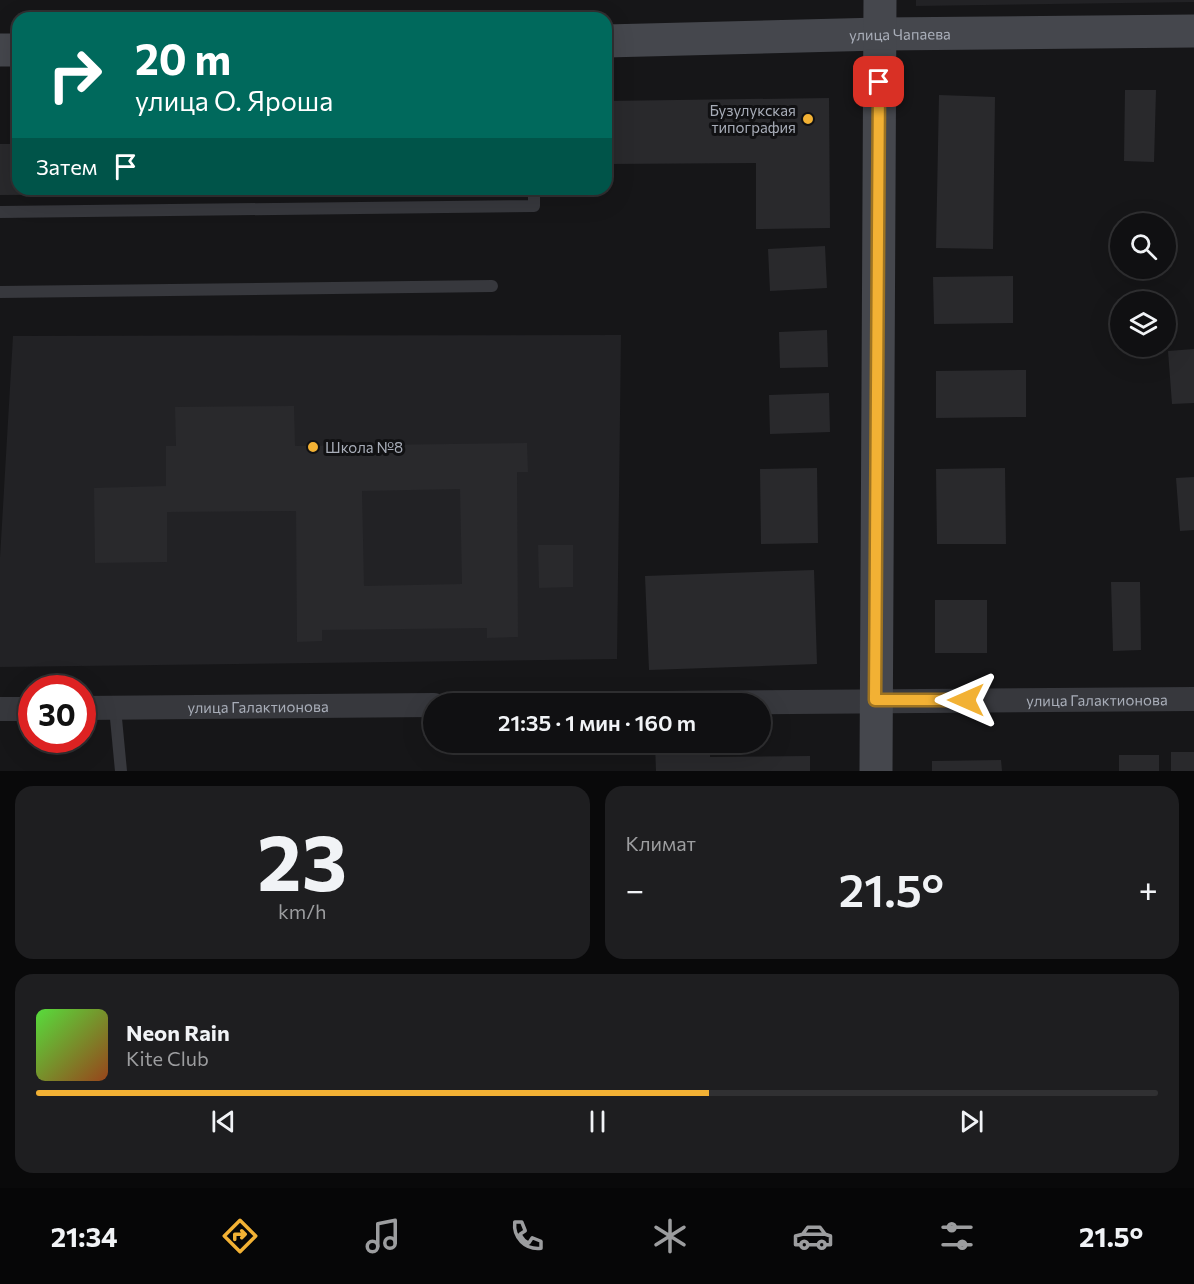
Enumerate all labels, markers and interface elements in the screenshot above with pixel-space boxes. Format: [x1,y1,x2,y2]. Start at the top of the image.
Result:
street label: улица Чапаева [849,24,951,44]
text: 20 m [135,32,231,84]
icon: right [36,36,114,114]
pin [853,56,904,107]
icon: arrive [862,65,895,98]
text: улица О. Яроша [135,84,333,117]
place label: Бузулукская типография [709,101,796,136]
marker: Бузулукская типография [801,112,815,126]
icon: arrive [109,150,142,183]
text: Затем [36,153,97,180]
map controls [1110,213,1176,357]
button: search [1110,213,1176,279]
button: layers [1110,291,1176,357]
place label: Школа №8 [325,438,403,456]
marker: Школа №8 [306,440,320,454]
position arrow [934,668,998,732]
speed limit sign: 30 [18,675,96,753]
street label: улица Галактионова [1026,690,1168,709]
street label: улица Галактионова [187,697,329,716]
text: 21:35 · 1 мин · 160 m [498,709,696,736]
text: 23 [257,812,347,907]
text: Климат [626,831,696,855]
text: 21.5° [839,861,944,916]
text: − [626,868,644,909]
text: + [1139,868,1158,909]
text: km/h [278,899,327,923]
text: Neon Rain [126,1019,230,1046]
text: Kite Club [126,1046,209,1070]
icon: previous [207,1105,240,1138]
icon: pause [581,1105,614,1138]
icon: next [955,1105,988,1138]
icon: directions [219,1215,261,1257]
icon: music [362,1215,404,1257]
icon: phone [506,1215,548,1257]
icon: climate [649,1215,691,1257]
icon: car [792,1215,834,1257]
icon: filters [936,1215,978,1257]
text: 21:34 [51,1220,118,1253]
text: 21.5° [1079,1220,1143,1253]

